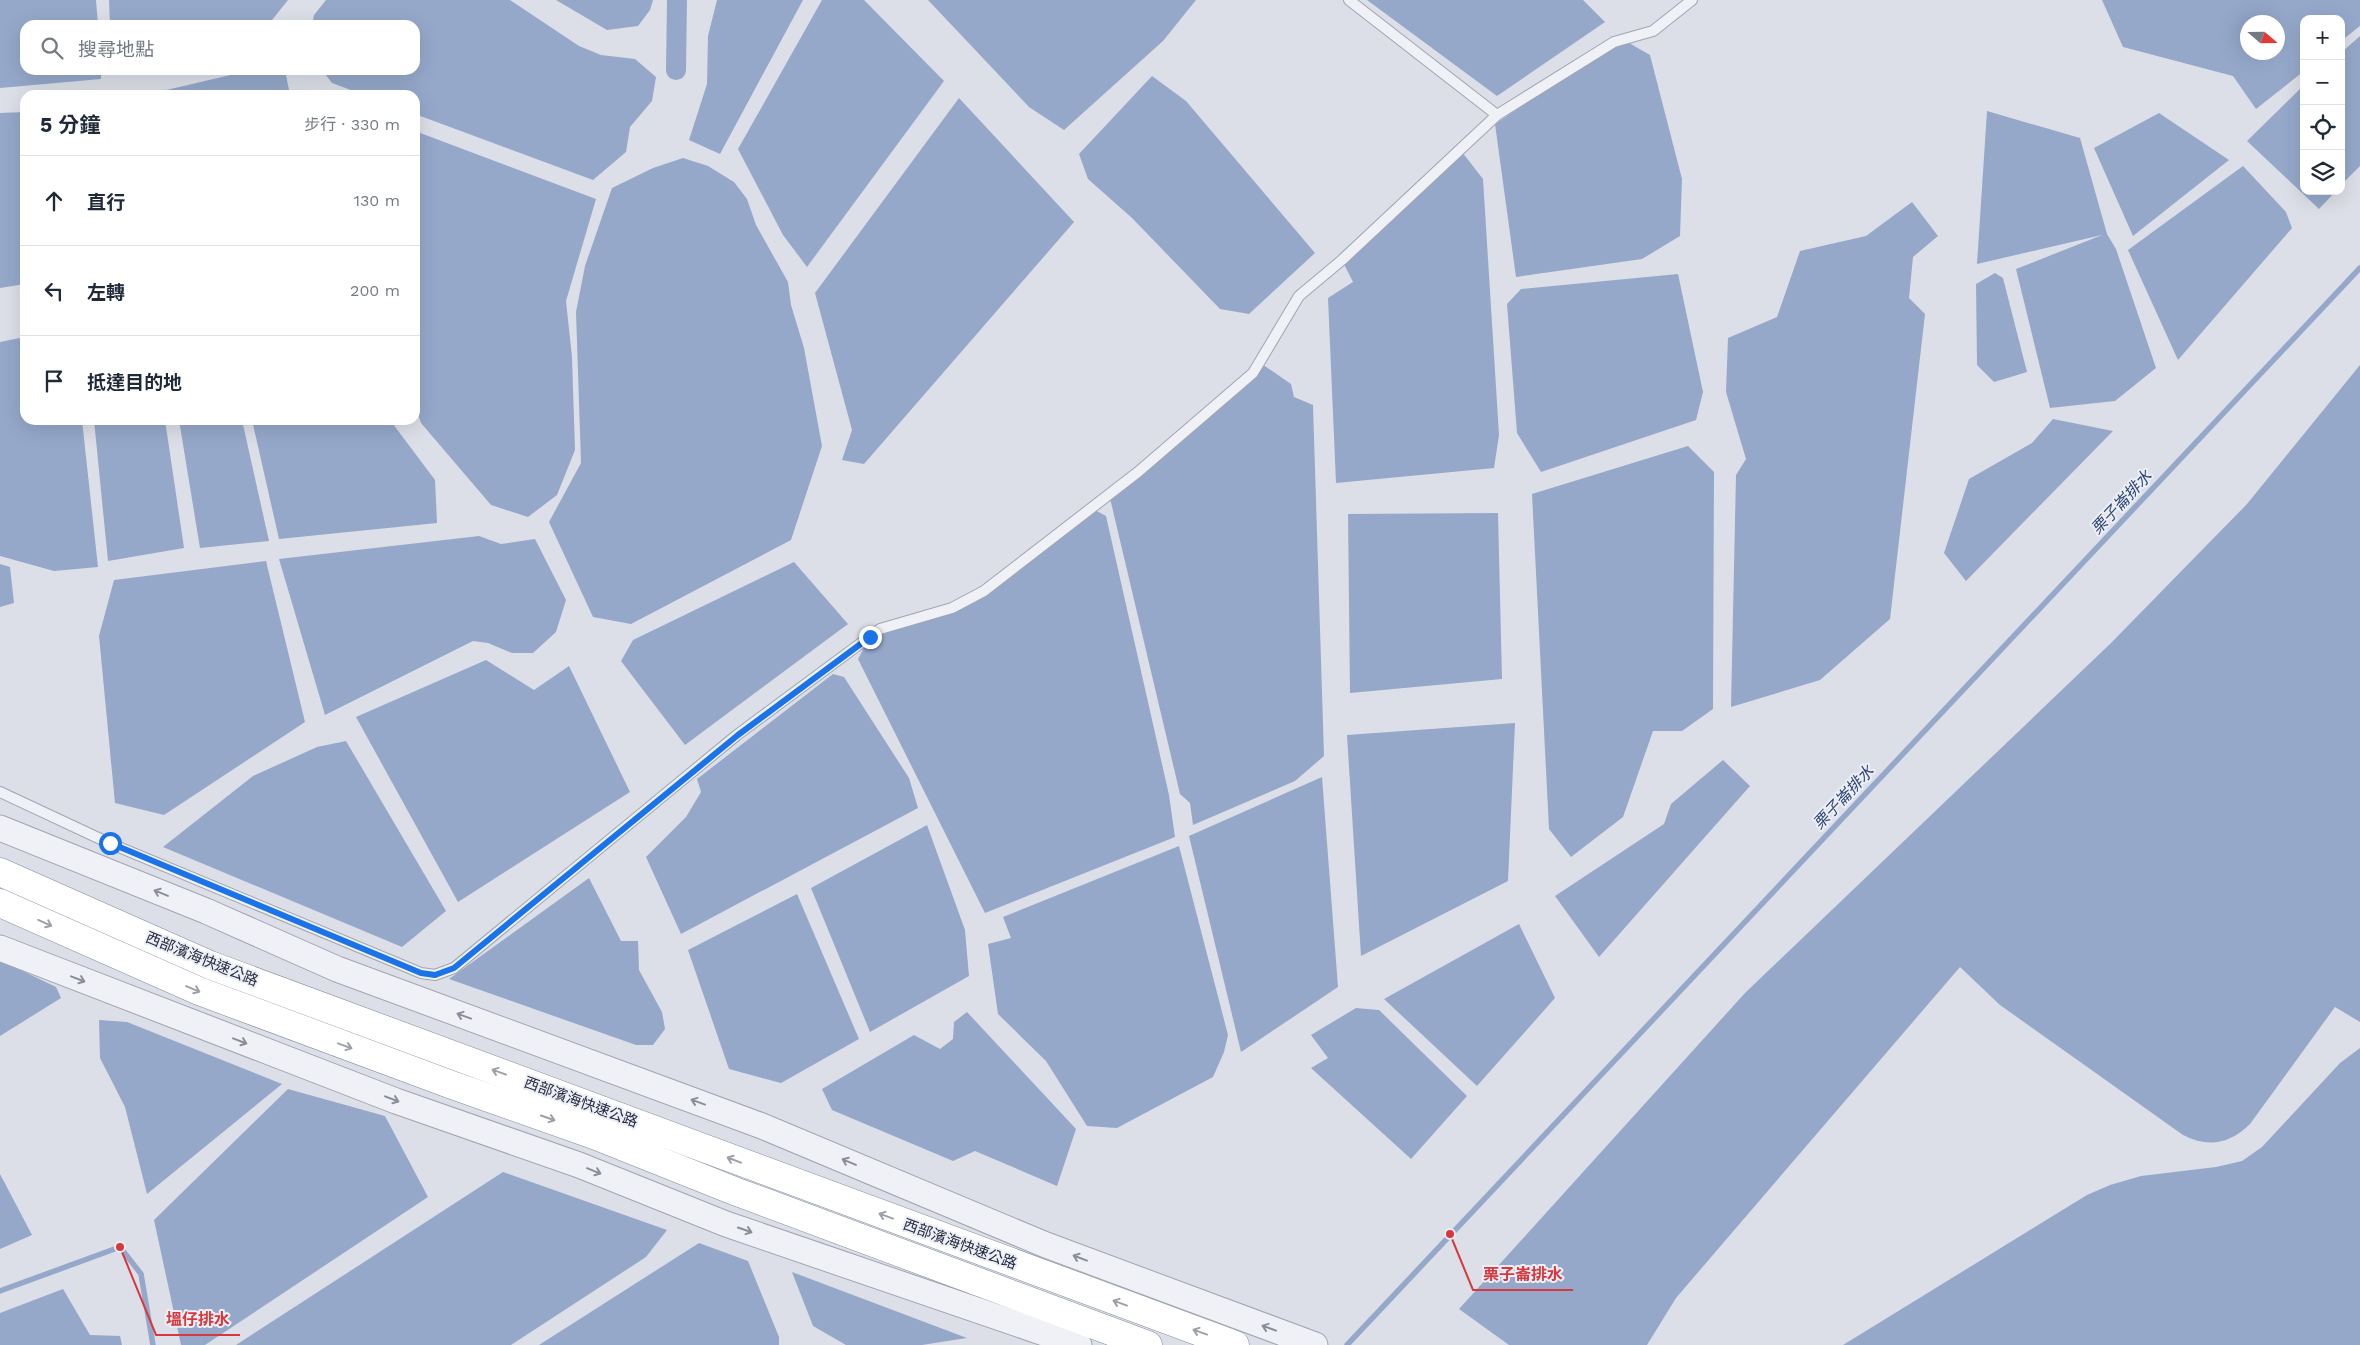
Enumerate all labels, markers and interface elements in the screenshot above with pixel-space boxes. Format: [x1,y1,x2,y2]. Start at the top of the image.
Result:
north arrow [2240,15,2285,60]
map controls [2300,15,2345,195]
button: + [2300,15,2345,60]
search box [20,20,420,75]
icon: search [38,34,66,62]
text: 搜尋地點 [78,38,154,61]
button: − [2300,60,2345,105]
button: locate [2300,105,2345,150]
text: 5 分鐘 [40,112,100,137]
text: 步行 · 330 m [304,115,400,134]
button: layers [2300,150,2345,195]
icon: ahead [40,187,68,215]
text: 直行 [87,191,125,214]
text: 130 m [354,191,400,210]
icon: left [40,277,68,305]
text: 左轉 [87,281,125,304]
text: 200 m [350,281,400,300]
icon: arrive [40,367,68,395]
text: 抵達目的地 [87,371,182,394]
water label: 栗子崙排水 [2087,466,2156,538]
route end [859,626,882,649]
water label: 栗子崙排水 [1809,761,1878,833]
route start [99,832,122,855]
one-way arrow [154,888,169,897]
one-way arrow [37,919,52,928]
street label: 西部濱海快速公路 [143,928,261,990]
one-way arrow [70,974,85,984]
one-way arrow [185,984,200,994]
one-way arrow [457,1010,472,1020]
one-way arrow [232,1037,247,1046]
one-way arrow [337,1042,353,1051]
one-way arrow [492,1067,508,1076]
street label: 西部濱海快速公路 [522,1073,640,1131]
one-way arrow [383,1095,399,1104]
one-way arrow [691,1097,707,1106]
one-way arrow [539,1114,555,1124]
one-way arrow [726,1155,742,1164]
one-way arrow [842,1157,857,1167]
one-way arrow [586,1166,601,1176]
one-way arrow [879,1211,894,1221]
street label: 西部濱海快速公路 [901,1215,1019,1273]
one-way arrow [737,1226,753,1236]
one-way arrow [1073,1253,1089,1262]
callout: 栗子崙排水 [1473,1259,1573,1290]
text: 栗子崙排水 [1483,1265,1563,1284]
one-way arrow [1113,1298,1129,1307]
callout: 塭仔排水 [156,1304,240,1335]
text: 塭仔排水 [166,1310,230,1329]
one-way arrow [1262,1323,1277,1332]
one-way arrow [1193,1327,1209,1336]

